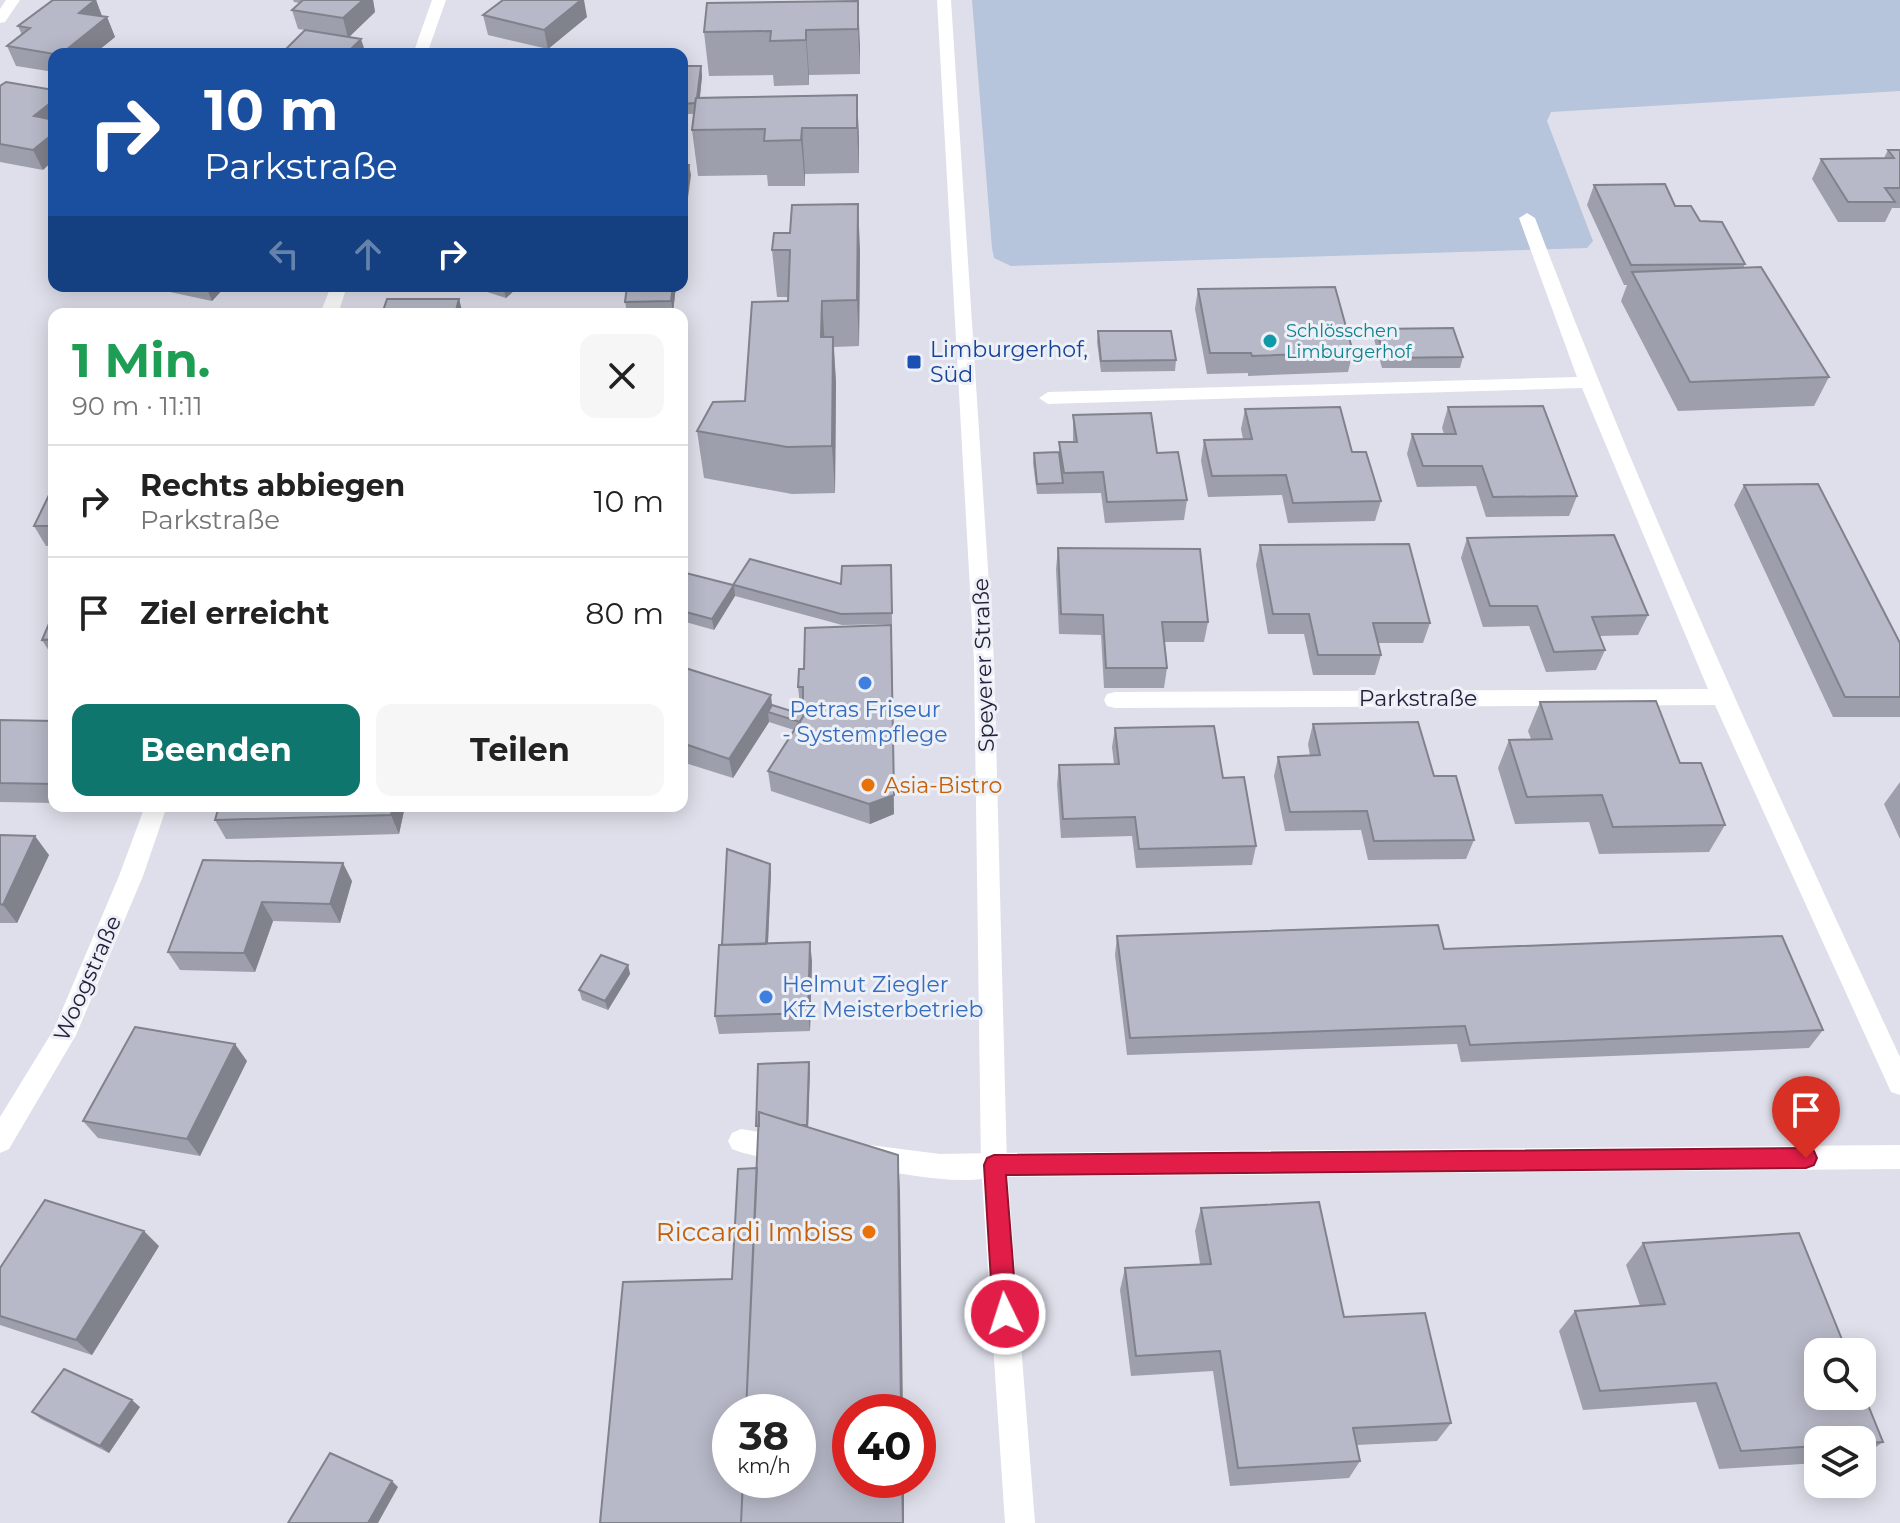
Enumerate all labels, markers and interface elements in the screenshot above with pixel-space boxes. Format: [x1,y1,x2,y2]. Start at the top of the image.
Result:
text: 10 m [204,76,339,144]
icon: right [72,80,176,184]
text: Parkstraße [204,144,398,188]
icon: left [262,232,306,276]
icon: ahead [346,232,390,276]
icon: right [430,232,474,276]
place label: Schlösschen Limburgerhof [1286,320,1413,363]
text: 1 Min. [72,331,210,389]
marker: Schlösschen Limburgerhof [1261,332,1279,350]
button: close [580,334,664,418]
place label: Limburgerhof, Süd [930,336,1088,388]
marker: Limburgerhof, Süd [905,353,923,371]
text: 90 m · 11:11 [72,390,203,422]
text: Rechts abbiegen [140,467,405,504]
icon: right [72,479,116,523]
text: 10 m [594,483,664,520]
text: Parkstraße [140,504,280,536]
street label: Speyerer Straße [967,577,1000,753]
icon: arrive [72,591,116,635]
text: Ziel erreicht [140,595,329,632]
text: 80 m [585,595,664,632]
marker: Petras Friseur - Systempflege [856,674,874,692]
street label: Parkstraße [1359,685,1477,712]
place label: Petras Friseur - Systempflege [782,696,948,748]
button: Beenden [72,704,360,796]
button: Teilen [376,704,664,796]
place label: Asia-Bistro [884,772,1002,799]
marker: Asia-Bistro [859,776,877,794]
street label: Woogstraße [48,911,127,1045]
place label: Helmut Ziegler Kfz Meisterbetrieb [782,971,983,1023]
marker: Helmut Ziegler Kfz Meisterbetrieb [757,988,775,1006]
pin [1772,1076,1840,1158]
icon: arrive [1784,1088,1828,1132]
place label: Riccardi Imbiss [656,1216,853,1248]
marker: Riccardi Imbiss [860,1223,878,1241]
position arrow [963,1272,1047,1356]
map controls [1804,1338,1876,1498]
button: search [1804,1338,1876,1410]
speed limit sign: 40 [832,1394,936,1498]
text: 38 [739,1411,789,1460]
button: layers [1804,1426,1876,1498]
text: km/h [737,1454,791,1478]

